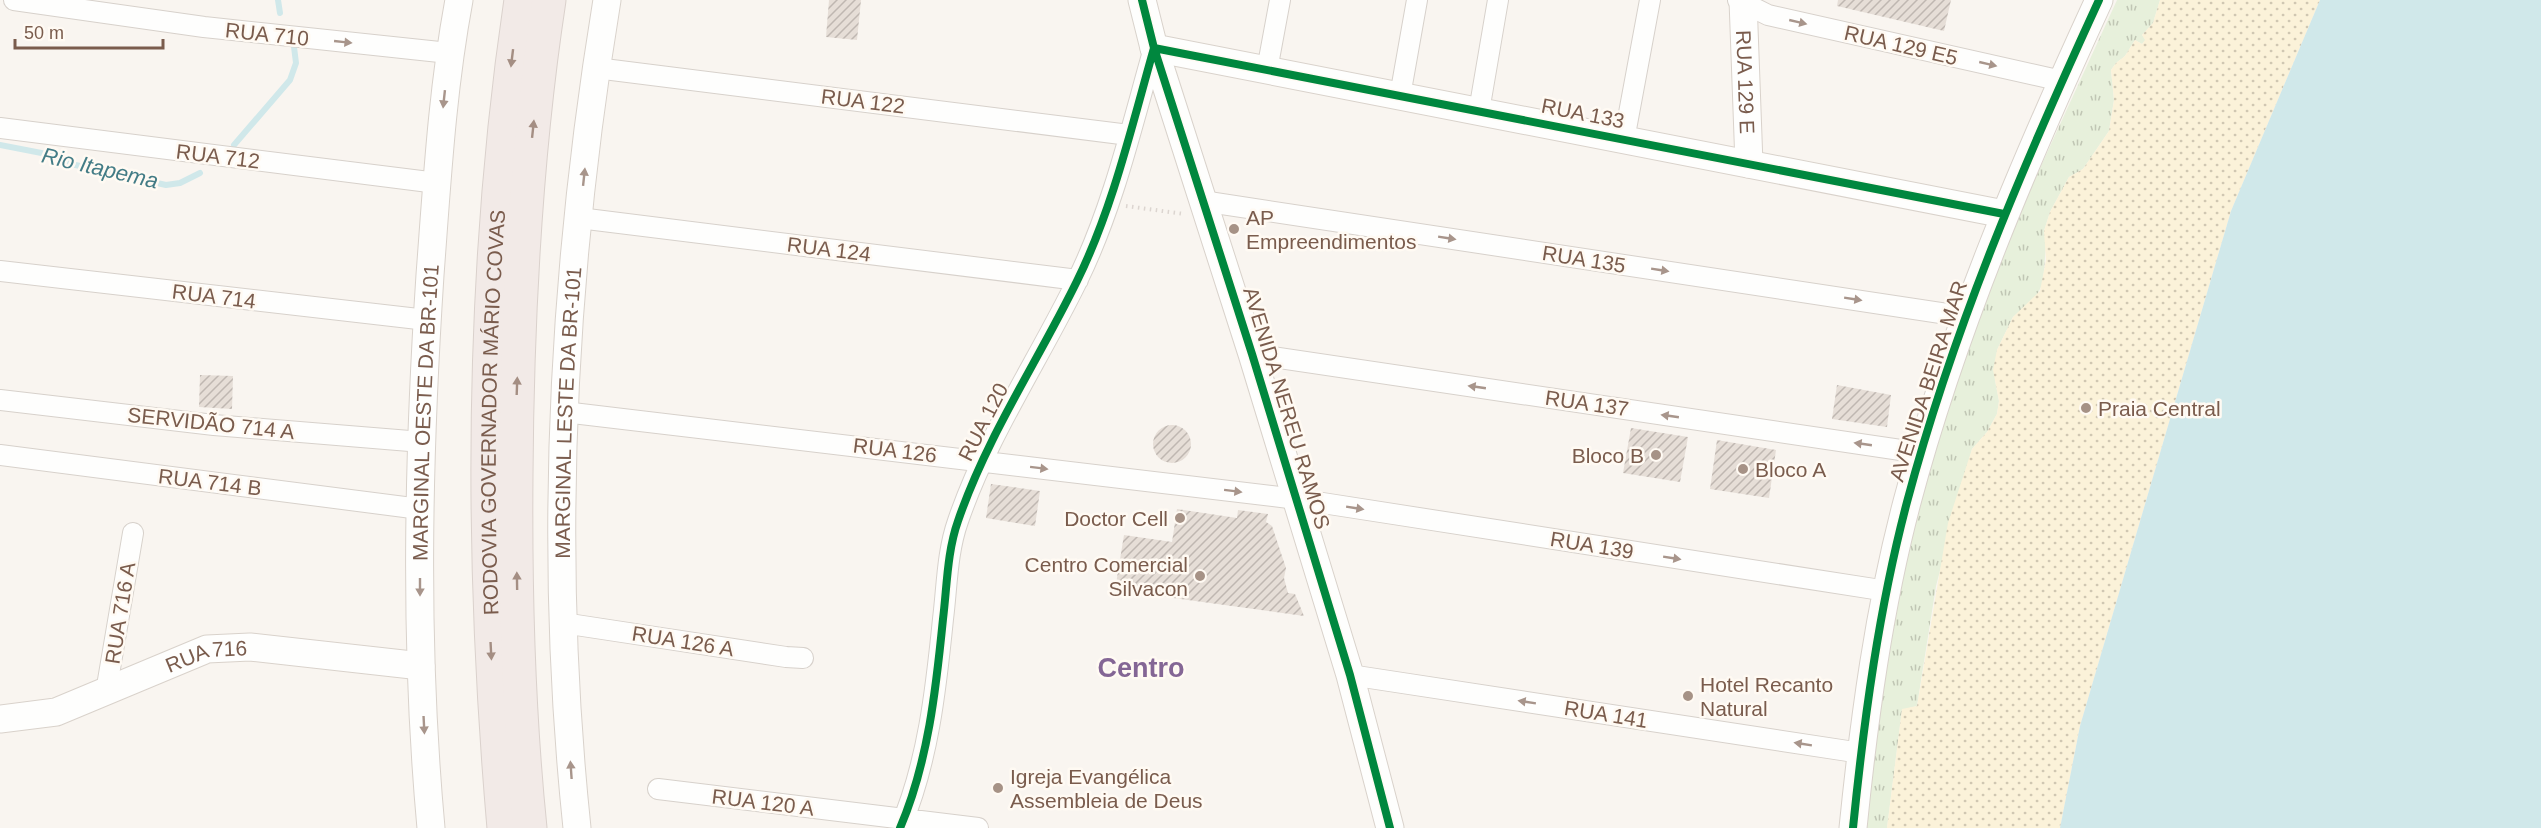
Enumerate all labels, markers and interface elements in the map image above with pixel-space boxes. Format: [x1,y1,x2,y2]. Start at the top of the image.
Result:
scale bar [15,12,164,50]
one-way arrow [1789,17,1807,27]
street label: RUA 710 [224,18,310,50]
street label: RUA 129 E5 [1842,21,1960,69]
text: 50 m [24,23,64,43]
street label: RUA 129 E [1733,30,1759,134]
one-way arrow [333,37,352,47]
one-way arrow [508,48,517,67]
one-way arrow [1979,60,1997,70]
street label: RUA 122 [820,84,906,118]
one-way arrow [439,90,449,109]
street label: RUA 133 [1540,94,1626,132]
one-way arrow [528,119,538,138]
street label: RUA 712 [175,139,261,173]
water label: Rio Itapema [39,142,161,194]
one-way arrow [579,167,589,186]
place label: AP Empreendimentos [1246,206,1416,253]
street label: RODOVIA GOVERNADOR MÁRIO COVAS [476,209,509,616]
marker: AP Empreendimentos [1227,222,1241,236]
street label: RUA 124 [786,232,872,266]
one-way arrow [1437,234,1456,243]
street label: RUA 135 [1541,241,1627,277]
street label: MARGINAL OESTE DA BR-101 [408,263,442,561]
street label: MARGINAL LESTE DA BR-101 [550,266,585,559]
one-way arrow [1651,266,1670,275]
street label: AVENIDA BEIRA MAR [1885,278,1971,484]
street label: RUA 714 [171,279,257,313]
street label: AVENIDA NEREU RAMOS [1239,284,1335,532]
one-way arrow [1844,295,1863,304]
one-way arrow [512,376,522,395]
street label: RUA 120 [954,379,1012,465]
one-way arrow [1468,383,1487,392]
street label: RUA 137 [1544,386,1630,420]
place label: Praia Central [2098,397,2221,420]
marker: Praia Central [2079,401,2093,415]
street label: SERVIDÃO 714 A [126,403,296,443]
one-way arrow [1661,411,1680,420]
street label: RUA 126 [852,433,938,467]
one-way arrow [1853,440,1872,449]
place label: Bloco B [1572,444,1644,467]
marker: Bloco B [1649,448,1663,462]
place label: Bloco A [1755,458,1826,481]
marker: Bloco A [1736,462,1750,476]
one-way arrow [1030,463,1049,472]
street label: RUA 714 B [157,464,263,500]
one-way arrow [1224,487,1243,496]
one-way arrow [1345,504,1364,513]
place label: Doctor Cell [1064,507,1168,530]
marker: Doctor Cell [1173,511,1187,525]
street label: RUA 139 [1549,527,1635,563]
place label: Centro Comercial Silvacon [1025,553,1188,600]
one-way arrow [1663,553,1682,562]
street label: RUA 716 A [101,560,139,666]
marker: Centro Comercial Silvacon [1193,569,1207,583]
one-way arrow [512,571,521,590]
one-way arrow [415,578,425,597]
street label: RUA 126 A [630,622,736,660]
street label: RUA 716 [162,636,247,677]
one-way arrow [486,641,496,660]
district label: Centro [1098,653,1185,683]
place label: Hotel Recanto Natural [1700,673,1833,720]
marker: Hotel Recanto Natural [1681,689,1695,703]
street label: RUA 141 [1563,696,1649,732]
one-way arrow [1518,697,1537,706]
one-way arrow [419,715,428,734]
one-way arrow [1793,740,1812,749]
one-way arrow [567,760,576,779]
place label: Igreja Evangélica Assembleia de Deus [1010,765,1203,812]
marker: Igreja Evangélica Assembleia de Deus [991,781,1005,795]
street label: RUA 120 A [711,784,815,820]

